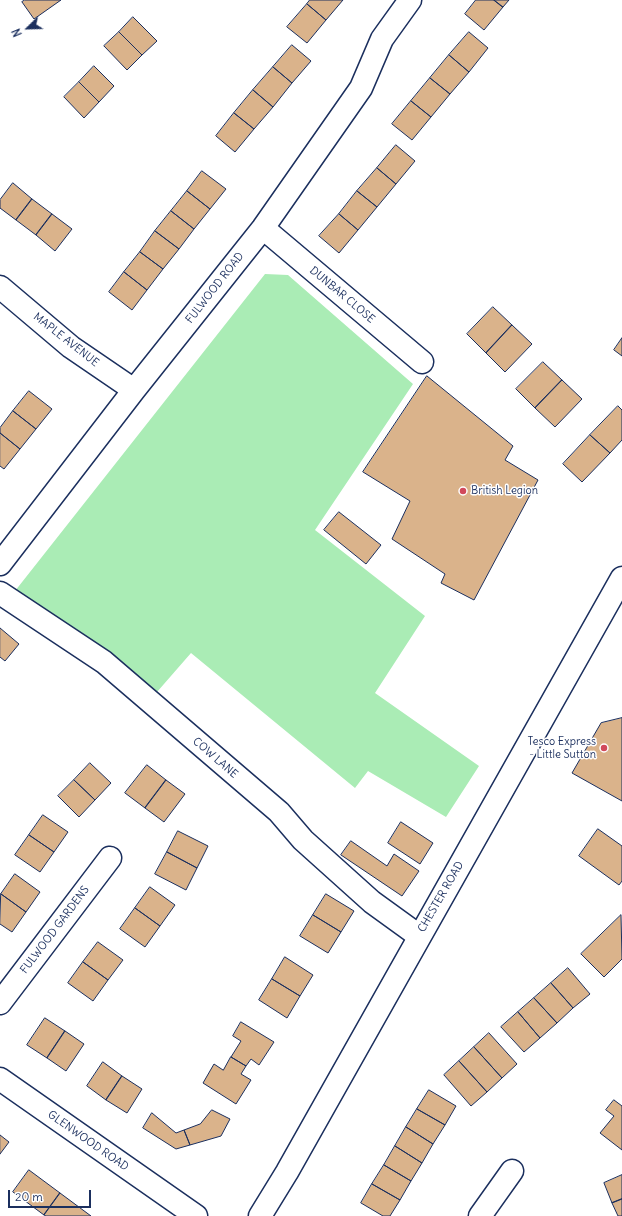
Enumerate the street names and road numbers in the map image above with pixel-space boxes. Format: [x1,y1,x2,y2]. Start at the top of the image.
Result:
street label: FULWOOD ROAD [183,250,247,326]
street label: DUNBAR CLOSE [307,264,377,326]
street label: MAPLE AVENUE [31,310,101,370]
street label: COW LANE [190,735,240,781]
street label: CHESTER ROAD [415,859,467,935]
street label: FULWOOD GARDENS [18,884,92,976]
street label: GLENWOOD ROAD [45,1108,131,1174]

